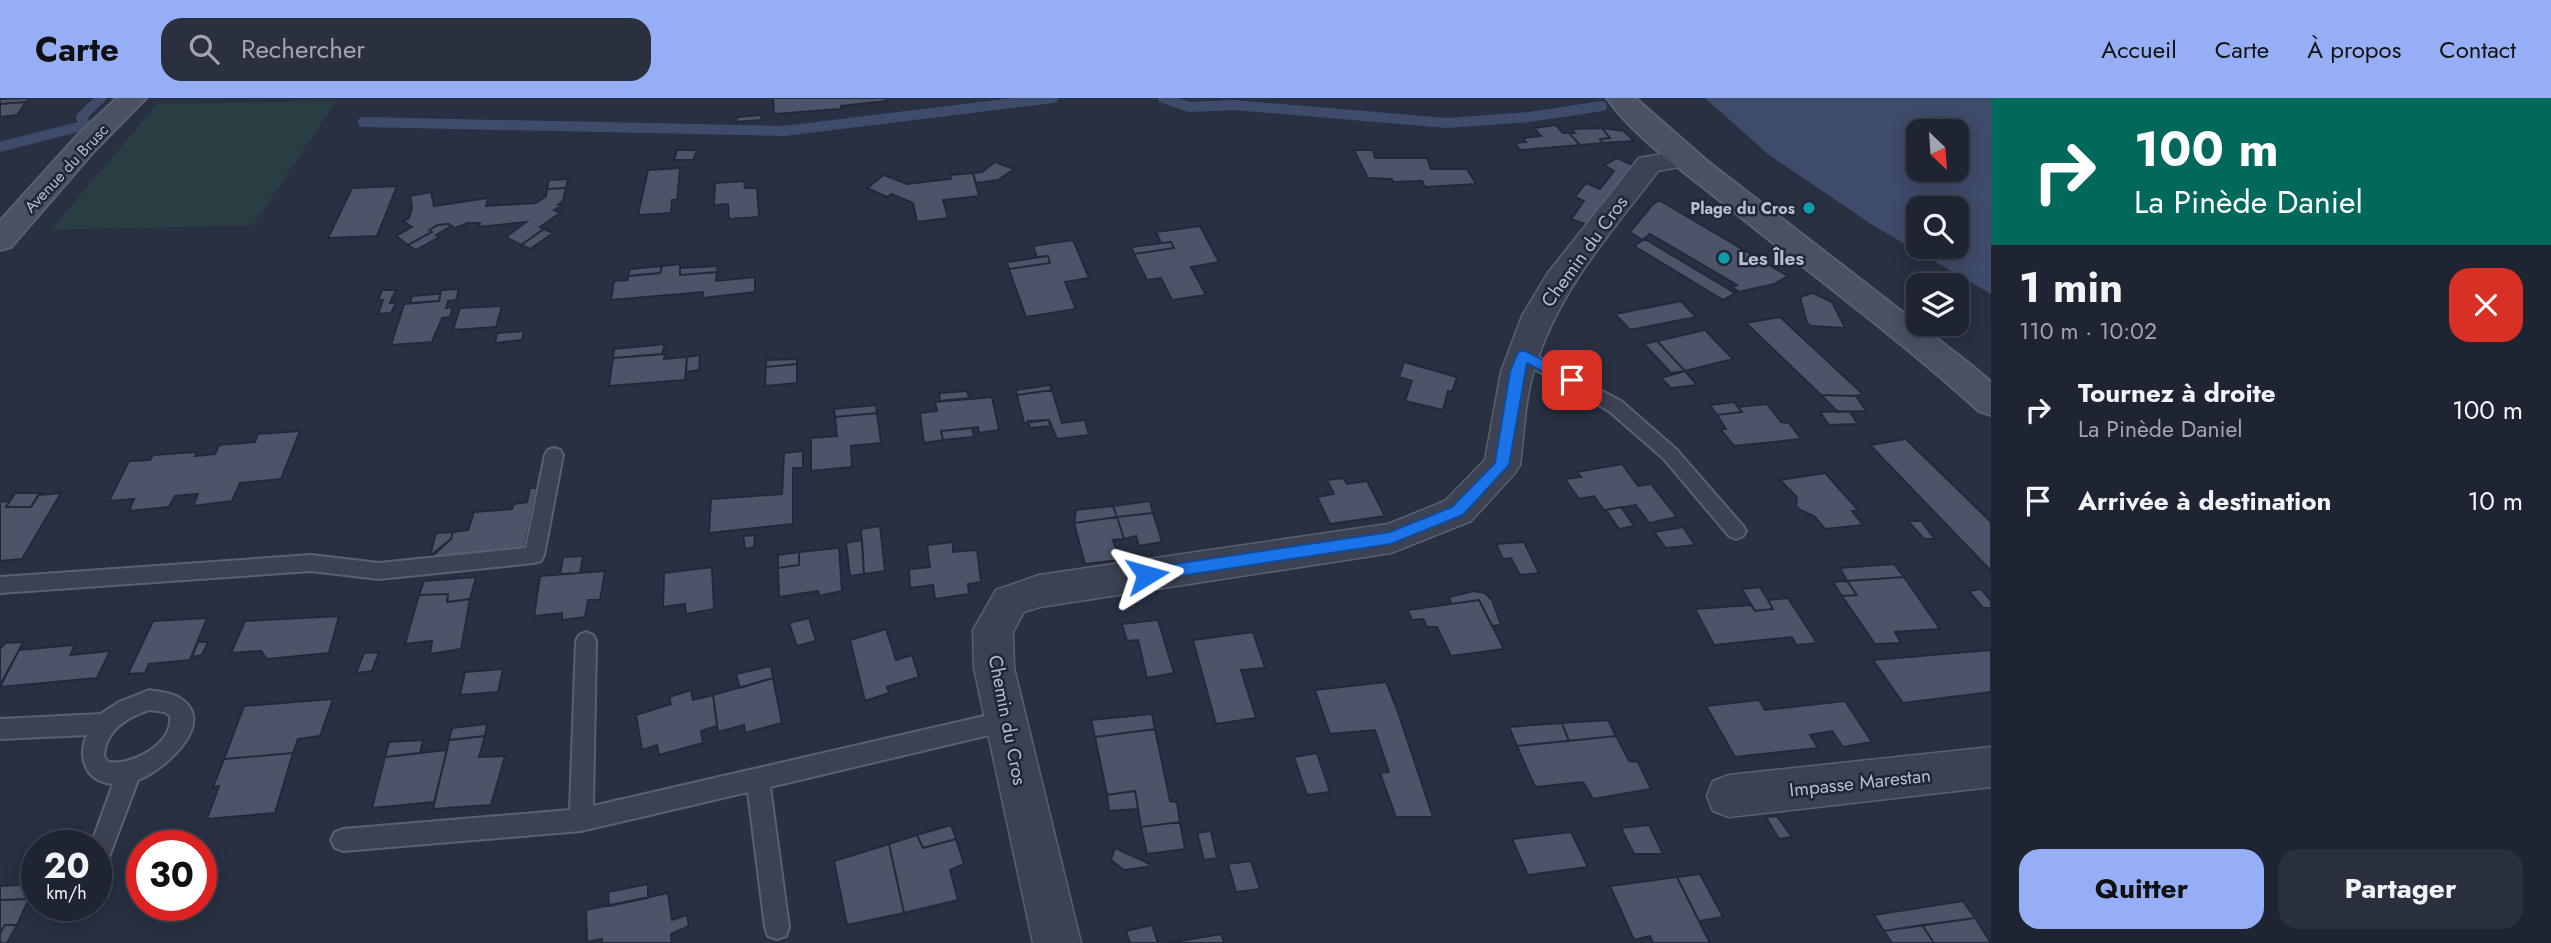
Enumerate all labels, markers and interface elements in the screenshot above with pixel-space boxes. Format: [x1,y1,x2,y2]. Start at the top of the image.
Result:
search box [161,18,651,81]
text: Carte [35,26,119,73]
icon: search [185,30,223,68]
text: Rechercher [241,30,365,68]
text: Accueil [2101,32,2177,67]
text: Carte [2215,32,2269,67]
text: À propos [2307,32,2401,67]
text: Contact [2439,32,2516,67]
text: 100 m [2134,114,2279,184]
street label: Avenue du Brusc [19,119,114,218]
north arrow [1906,119,1969,182]
map controls [1906,119,1969,336]
icon: right [2019,126,2110,217]
text: La Pinède Daniel [2134,179,2363,225]
street label: Chemin du Cros [1535,190,1634,313]
button: search [1906,196,1969,259]
place label: Plage du Cros [1690,197,1795,220]
marker: Plage du Cros [1801,200,1817,216]
place label: Les Îles [1738,245,1804,272]
marker: Les Îles [1716,250,1732,266]
text: 1 min [2019,257,2123,318]
button: close [2449,268,2523,342]
button: layers [1906,273,1969,336]
text: 110 m · 10:02 [2019,314,2157,348]
pin [1542,350,1602,410]
icon: arrive [1553,361,1591,399]
text: Tournez à droite [2078,374,2276,412]
icon: right [2019,391,2057,429]
text: 100 m [2452,391,2523,429]
text: La Pinède Daniel [2078,412,2243,446]
icon: arrive [2019,482,2057,520]
text: Arrivée à destination [2078,482,2331,520]
text: 10 m [2468,482,2523,520]
position arrow [1110,538,1184,612]
street label: Chemin du Cros [982,653,1033,788]
street label: Impasse Marestan [1788,762,1932,803]
speed limit sign: 30 [126,830,217,921]
text: 20 [43,841,90,891]
button: Quitter [2019,849,2264,929]
button: Partager [2278,849,2523,929]
text: km/h [46,880,87,906]

